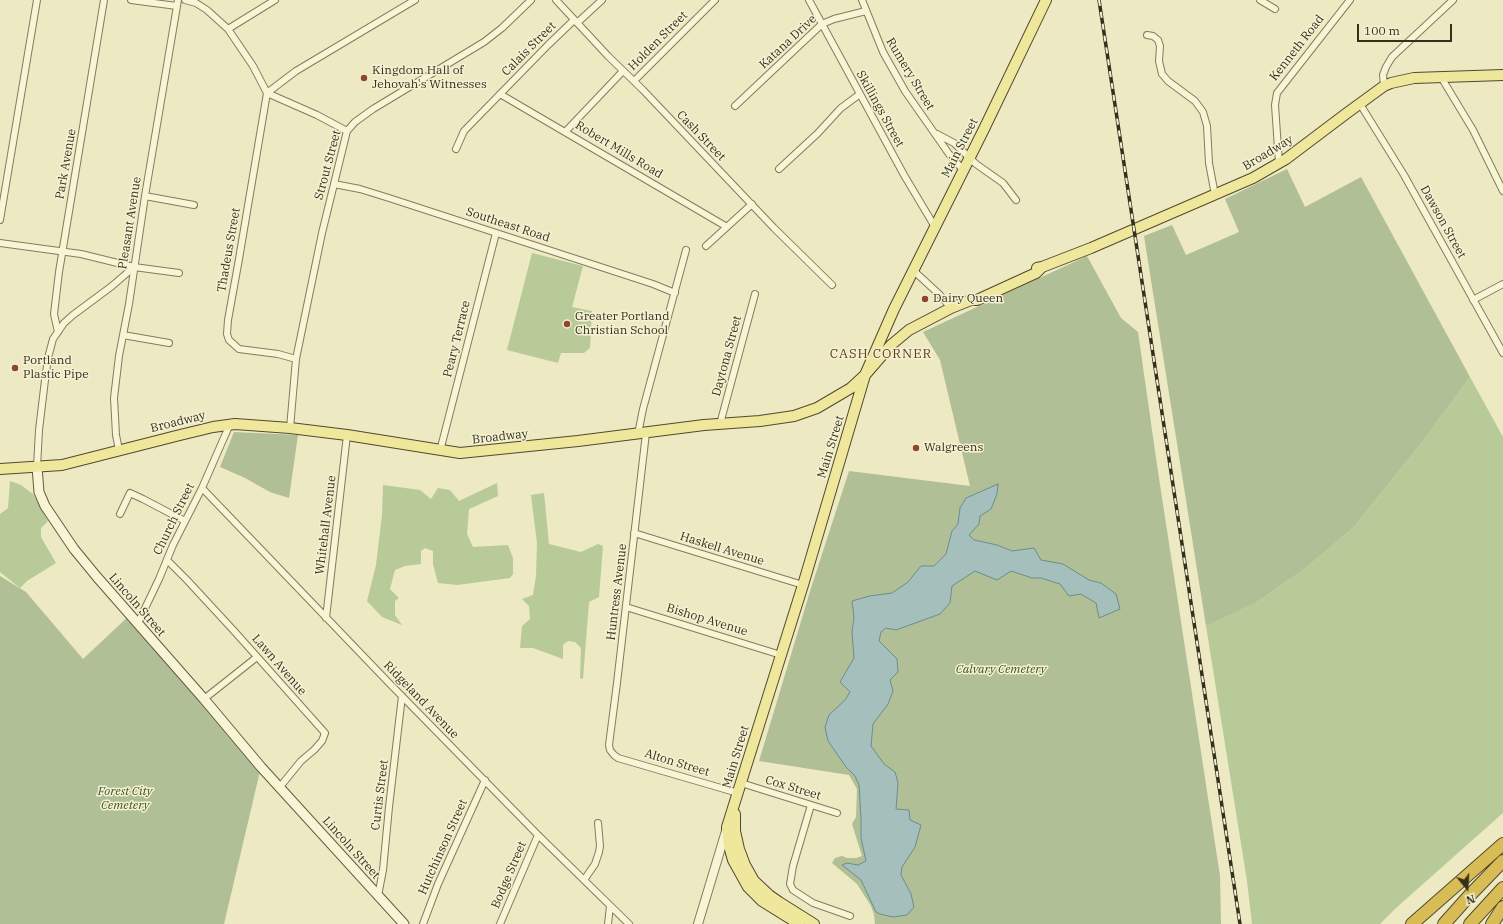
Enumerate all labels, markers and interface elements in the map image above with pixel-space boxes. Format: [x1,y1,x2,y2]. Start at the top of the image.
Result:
street label: Holden Street [625,8,691,74]
street label: Katana Drive [756,12,820,72]
street label: Kenneth Road [1267,12,1327,84]
scale bar [1359,16,1454,42]
street label: Calais Street [499,19,559,79]
text: 100 m [1364,23,1400,38]
street label: Rumery Street [883,35,937,113]
place label: Kingdom Hall of Jehovah's Witnesses [372,64,487,92]
street label: Skillings Street [853,68,907,150]
marker: Kingdom Hall of Jehovah's Witnesses [359,73,369,83]
street label: Cash Street [674,108,728,164]
street label: Main Street [939,116,981,180]
street label: Robert Mills Road [573,118,665,182]
street label: Park Avenue [53,128,79,200]
street label: Strout Street [312,129,344,201]
street label: Broadway [1240,132,1296,174]
street label: Pleasant Avenue [116,176,144,270]
street label: Dawson Street [1417,183,1469,261]
street label: Southeast Road [464,205,552,245]
street label: Thadeus Street [214,207,244,293]
place label: Dairy Queen [933,292,1003,306]
marker: Dairy Queen [920,294,930,304]
street label: Peary Terrace [441,299,473,379]
place label: Greater Portland Christian School [575,310,670,338]
street label: Daytona Street [709,314,745,398]
marker: Greater Portland Christian School [562,319,572,329]
district label: CASH CORNER [830,346,932,362]
place label: Portland Plastic Pipe [23,354,89,382]
marker: Portland Plastic Pipe [10,363,20,373]
street label: Broadway [149,408,207,436]
street label: Main Street [815,414,847,480]
street label: Broadway [471,427,529,447]
place label: Walgreens [924,441,983,455]
marker: Walgreens [911,443,921,453]
street label: Whitehall Avenue [313,475,339,575]
street label: Church Street [150,481,198,557]
street label: Haskell Avenue [678,529,766,569]
street label: Huntress Avenue [604,543,630,641]
street label: Lincoln Street [106,570,168,640]
street label: Bishop Avenue [665,601,749,639]
street label: Lawn Avenue [249,632,309,698]
street label: Ridgeland Avenue [380,658,462,742]
park label: Calvary Cemetery [956,663,1046,677]
street label: Main Street [720,724,752,790]
street label: Alton Street [643,746,711,780]
street label: Curtis Street [369,759,391,831]
street label: Cox Street [763,773,823,803]
park label: Forest City Cemetery [98,785,152,813]
street label: Hutchinson Street [415,797,471,897]
street label: Lincoln Street [319,814,383,882]
street label: Bodge Street [488,839,530,911]
north arrow [1447,868,1487,908]
text: N [1464,891,1477,907]

